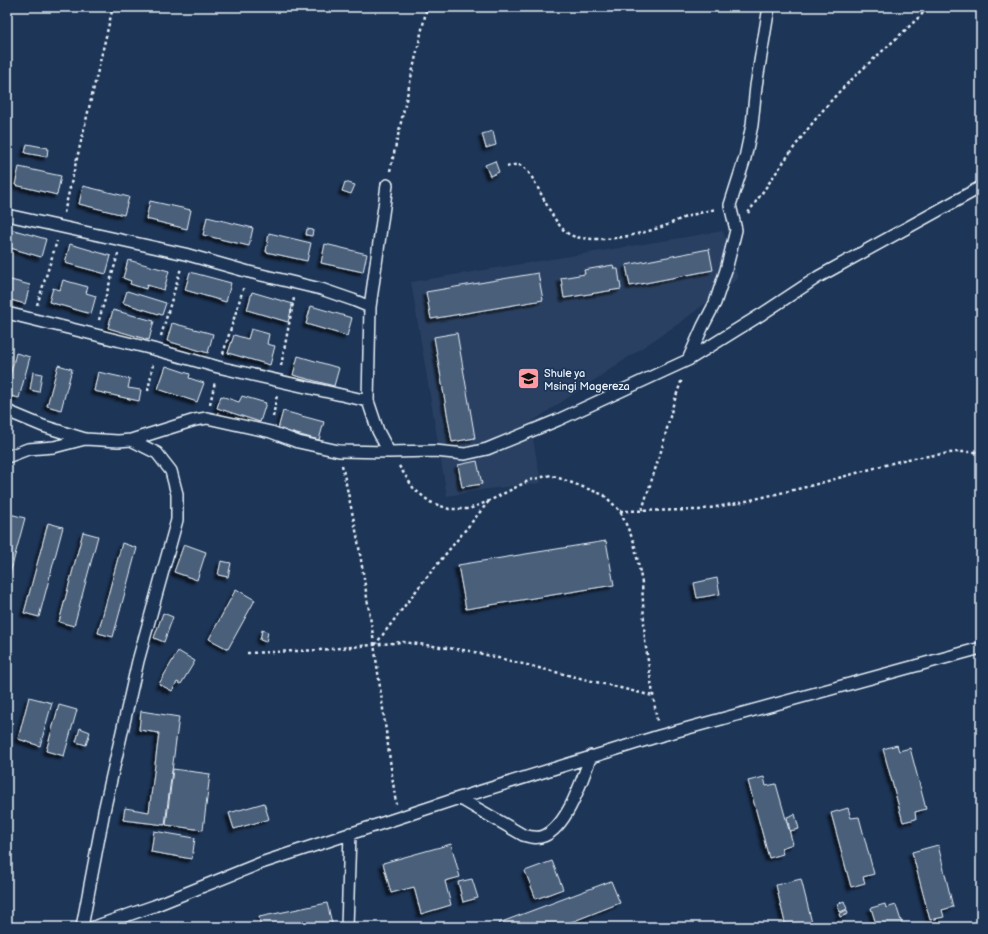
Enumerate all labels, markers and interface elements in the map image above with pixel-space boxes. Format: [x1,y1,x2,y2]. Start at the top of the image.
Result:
school or university icon: Shule ya Msingi Magereza [516,366,542,392]
place label: Shule ya Msingi Magereza [544,367,630,393]

